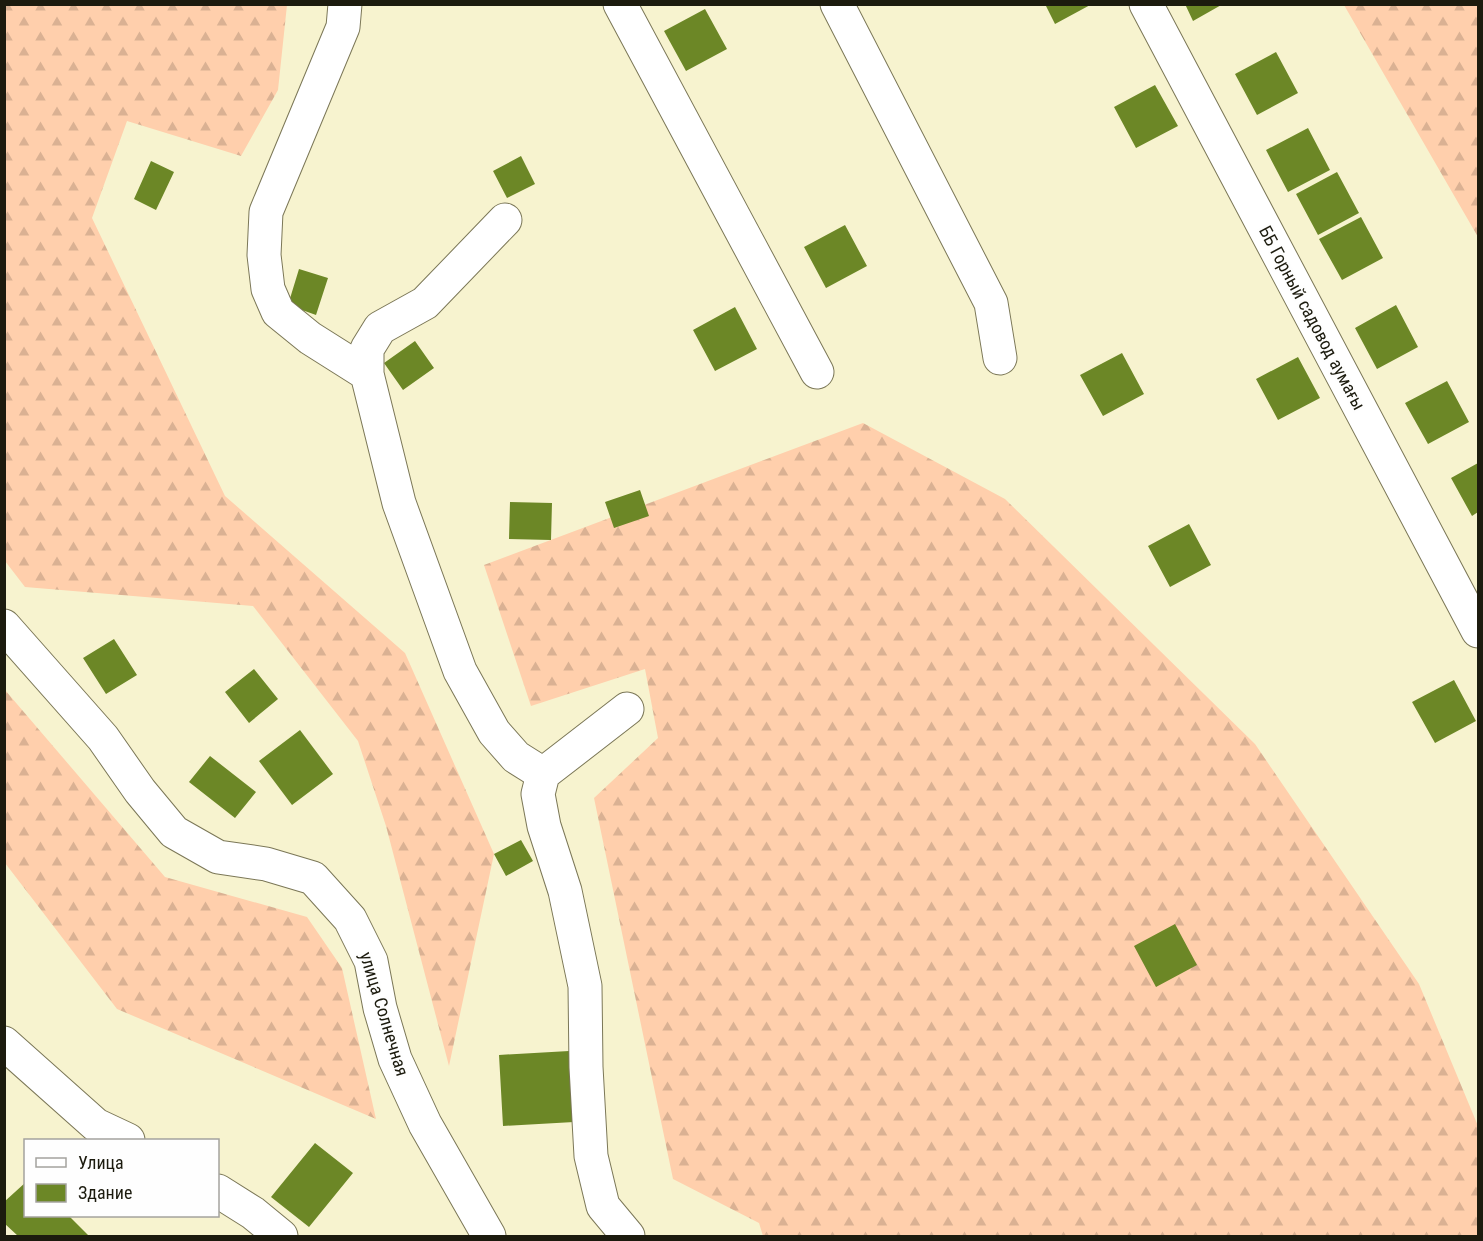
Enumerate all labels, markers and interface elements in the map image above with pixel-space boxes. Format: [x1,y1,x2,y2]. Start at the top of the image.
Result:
street label: ББ Горный садовод аумағы [1255,222,1370,414]
street label: улица Солнечная [356,949,413,1078]
legend [24,1139,219,1217]
text: Улица [78,1152,124,1173]
text: Здание [78,1182,132,1203]

